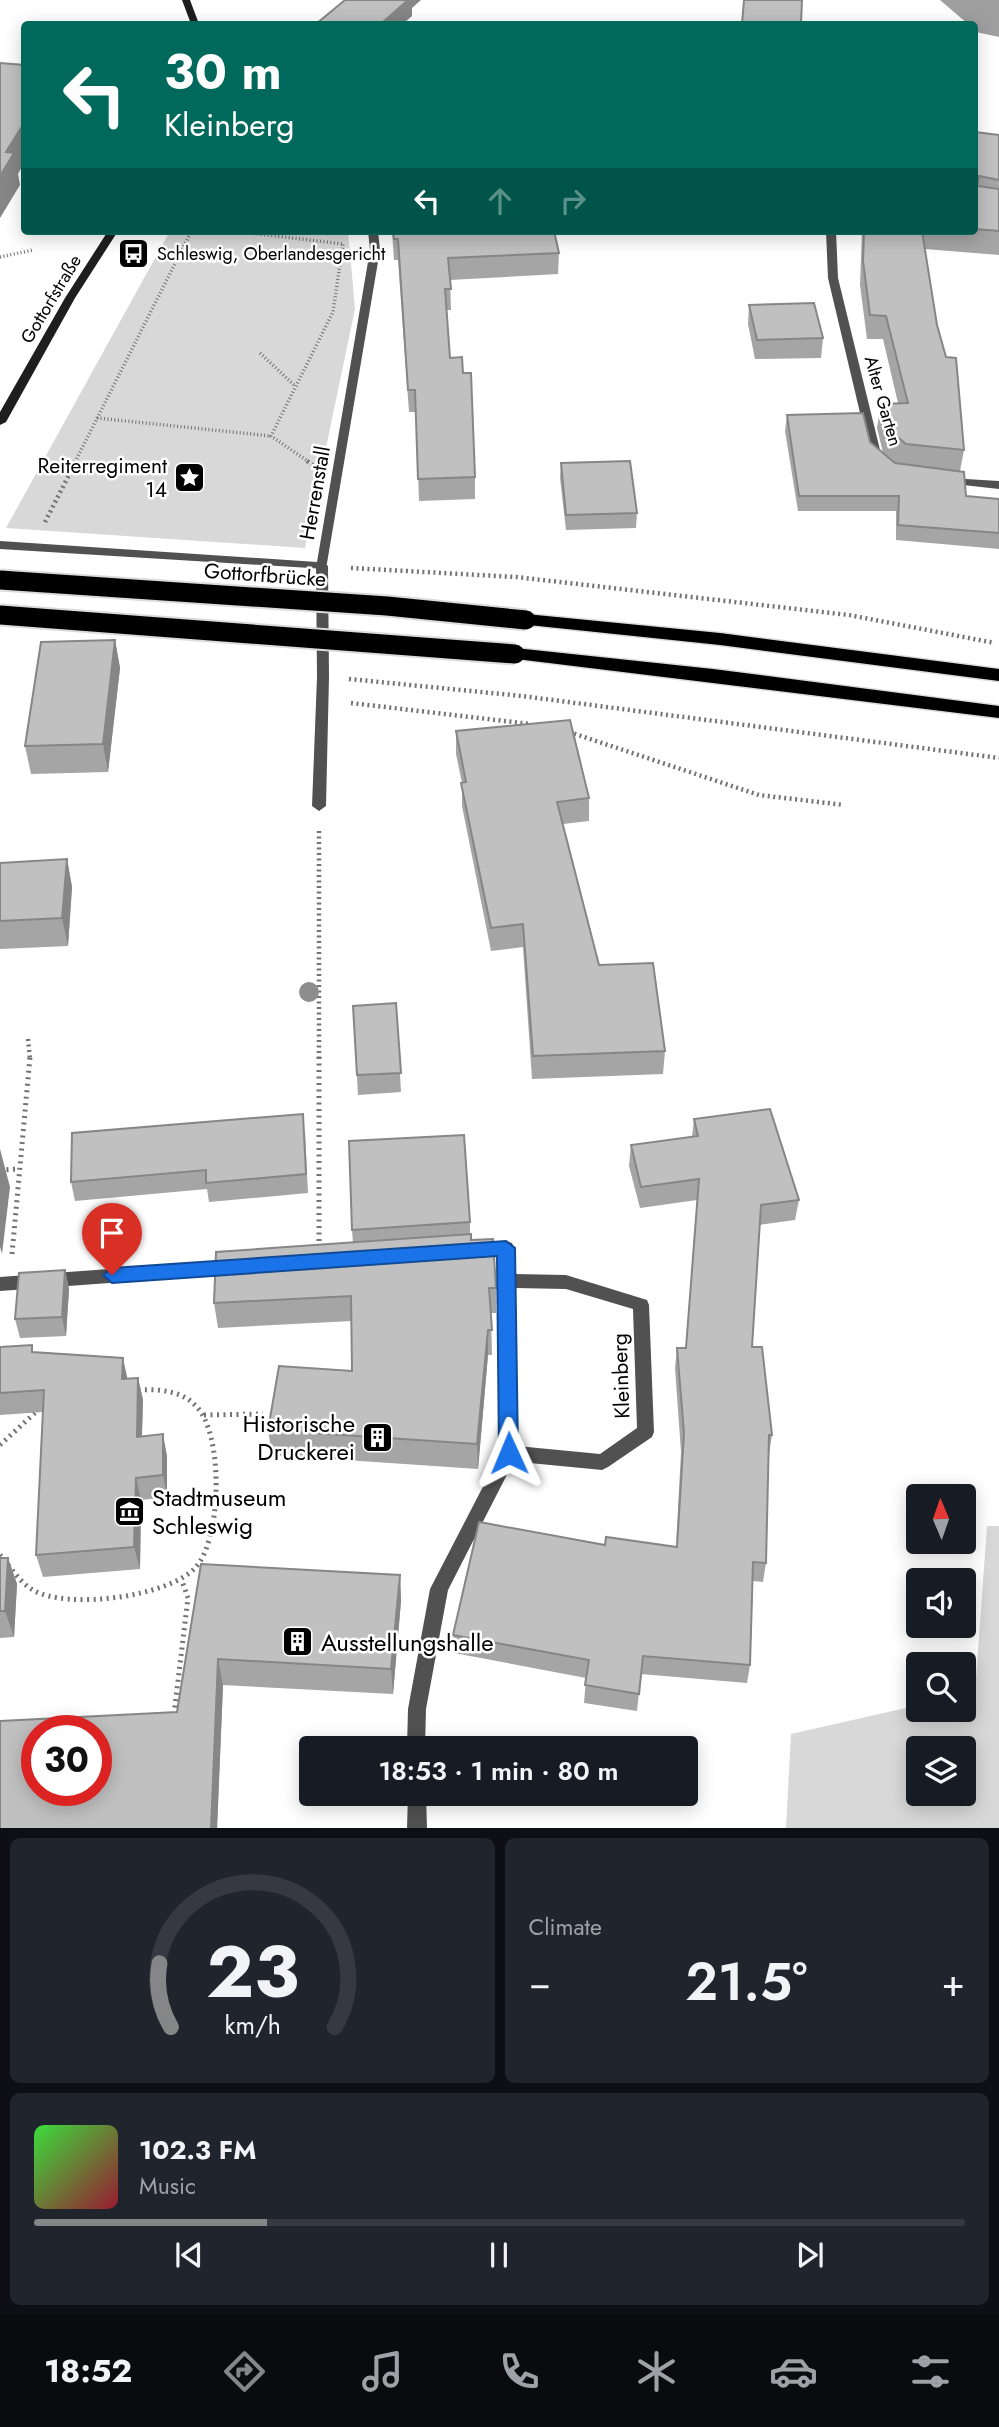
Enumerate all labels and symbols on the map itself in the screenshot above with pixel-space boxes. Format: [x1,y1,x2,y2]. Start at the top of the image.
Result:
bus stop icon: Schleswig, Oberlandesgericht [117,237,151,271]
place label: Schleswig, Oberlandesgericht [157,241,386,267]
street label: Gottorfstraße [14,250,88,348]
street label: Alter Garten [858,353,908,449]
street label: Herrenstall [292,444,338,542]
place label: Reiterregiment 14 [38,451,167,505]
place icon: Reiterregiment 14 [173,461,207,495]
street label: Gottorfbrücke [203,556,327,594]
pin [82,1203,142,1275]
street label: Kleinberg [605,1333,637,1419]
place label: Historische Druckerei [242,1406,355,1469]
position arrow [472,1416,546,1490]
building icon: Historische Druckerei [361,1420,395,1454]
place label: Stadtmuseum Schleswig [152,1480,287,1543]
north arrow [906,1484,976,1554]
museum icon: Stadtmuseum Schleswig [112,1494,146,1528]
building icon: Ausstellungshalle [281,1625,315,1659]
place label: Ausstellungshalle [321,1625,494,1660]
speed limit sign: 30 [21,1715,112,1806]

